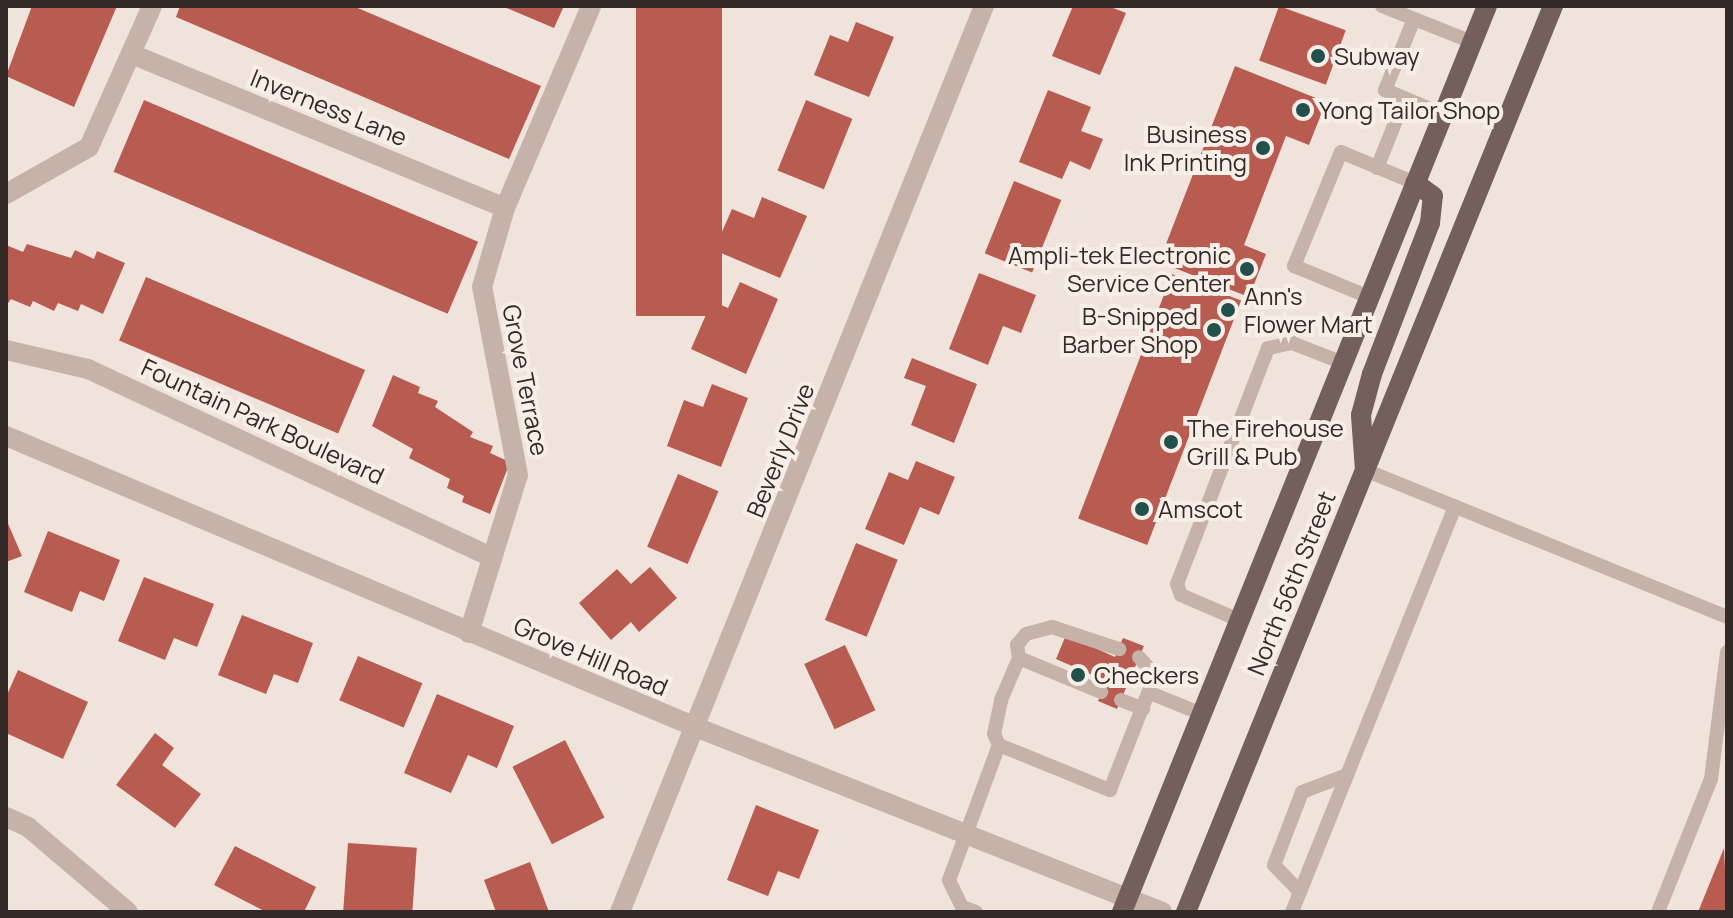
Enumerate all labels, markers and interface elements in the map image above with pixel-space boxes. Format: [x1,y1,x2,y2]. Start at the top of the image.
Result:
place label: Subway [1334,42,1420,70]
marker: Subway [1309,47,1327,65]
street label: Inverness Lane [247,63,411,151]
place label: Yong Tailor Shop [1319,96,1500,124]
marker: Yong Tailor Shop [1294,101,1312,119]
place label: Business Ink Printing [1124,120,1247,176]
marker: Business Ink Printing [1254,139,1272,157]
place label: Ampli-tek Electronic Service Center [1008,241,1231,297]
marker: Ampli-tek Electronic Service Center [1238,260,1256,278]
place label: Ann's Flower Mart [1244,282,1373,338]
marker: Ann's Flower Mart [1219,301,1237,319]
street label: Grove Terrace [497,302,555,458]
place label: B-Snipped Barber Shop [1062,302,1198,358]
marker: B-Snipped Barber Shop [1205,321,1223,339]
street label: Fountain Park Boulevard [137,352,389,490]
street label: Beverly Drive [740,379,820,521]
place label: The Firehouse Grill & Pub [1187,414,1344,470]
marker: The Firehouse Grill & Pub [1162,433,1180,451]
street label: North 56th Street [1241,487,1341,679]
place label: Amscot [1158,495,1243,523]
marker: Amscot [1133,500,1151,518]
street label: Grove Hill Road [510,611,672,701]
place label: Checkers [1094,661,1199,689]
marker: Checkers [1069,666,1087,684]

